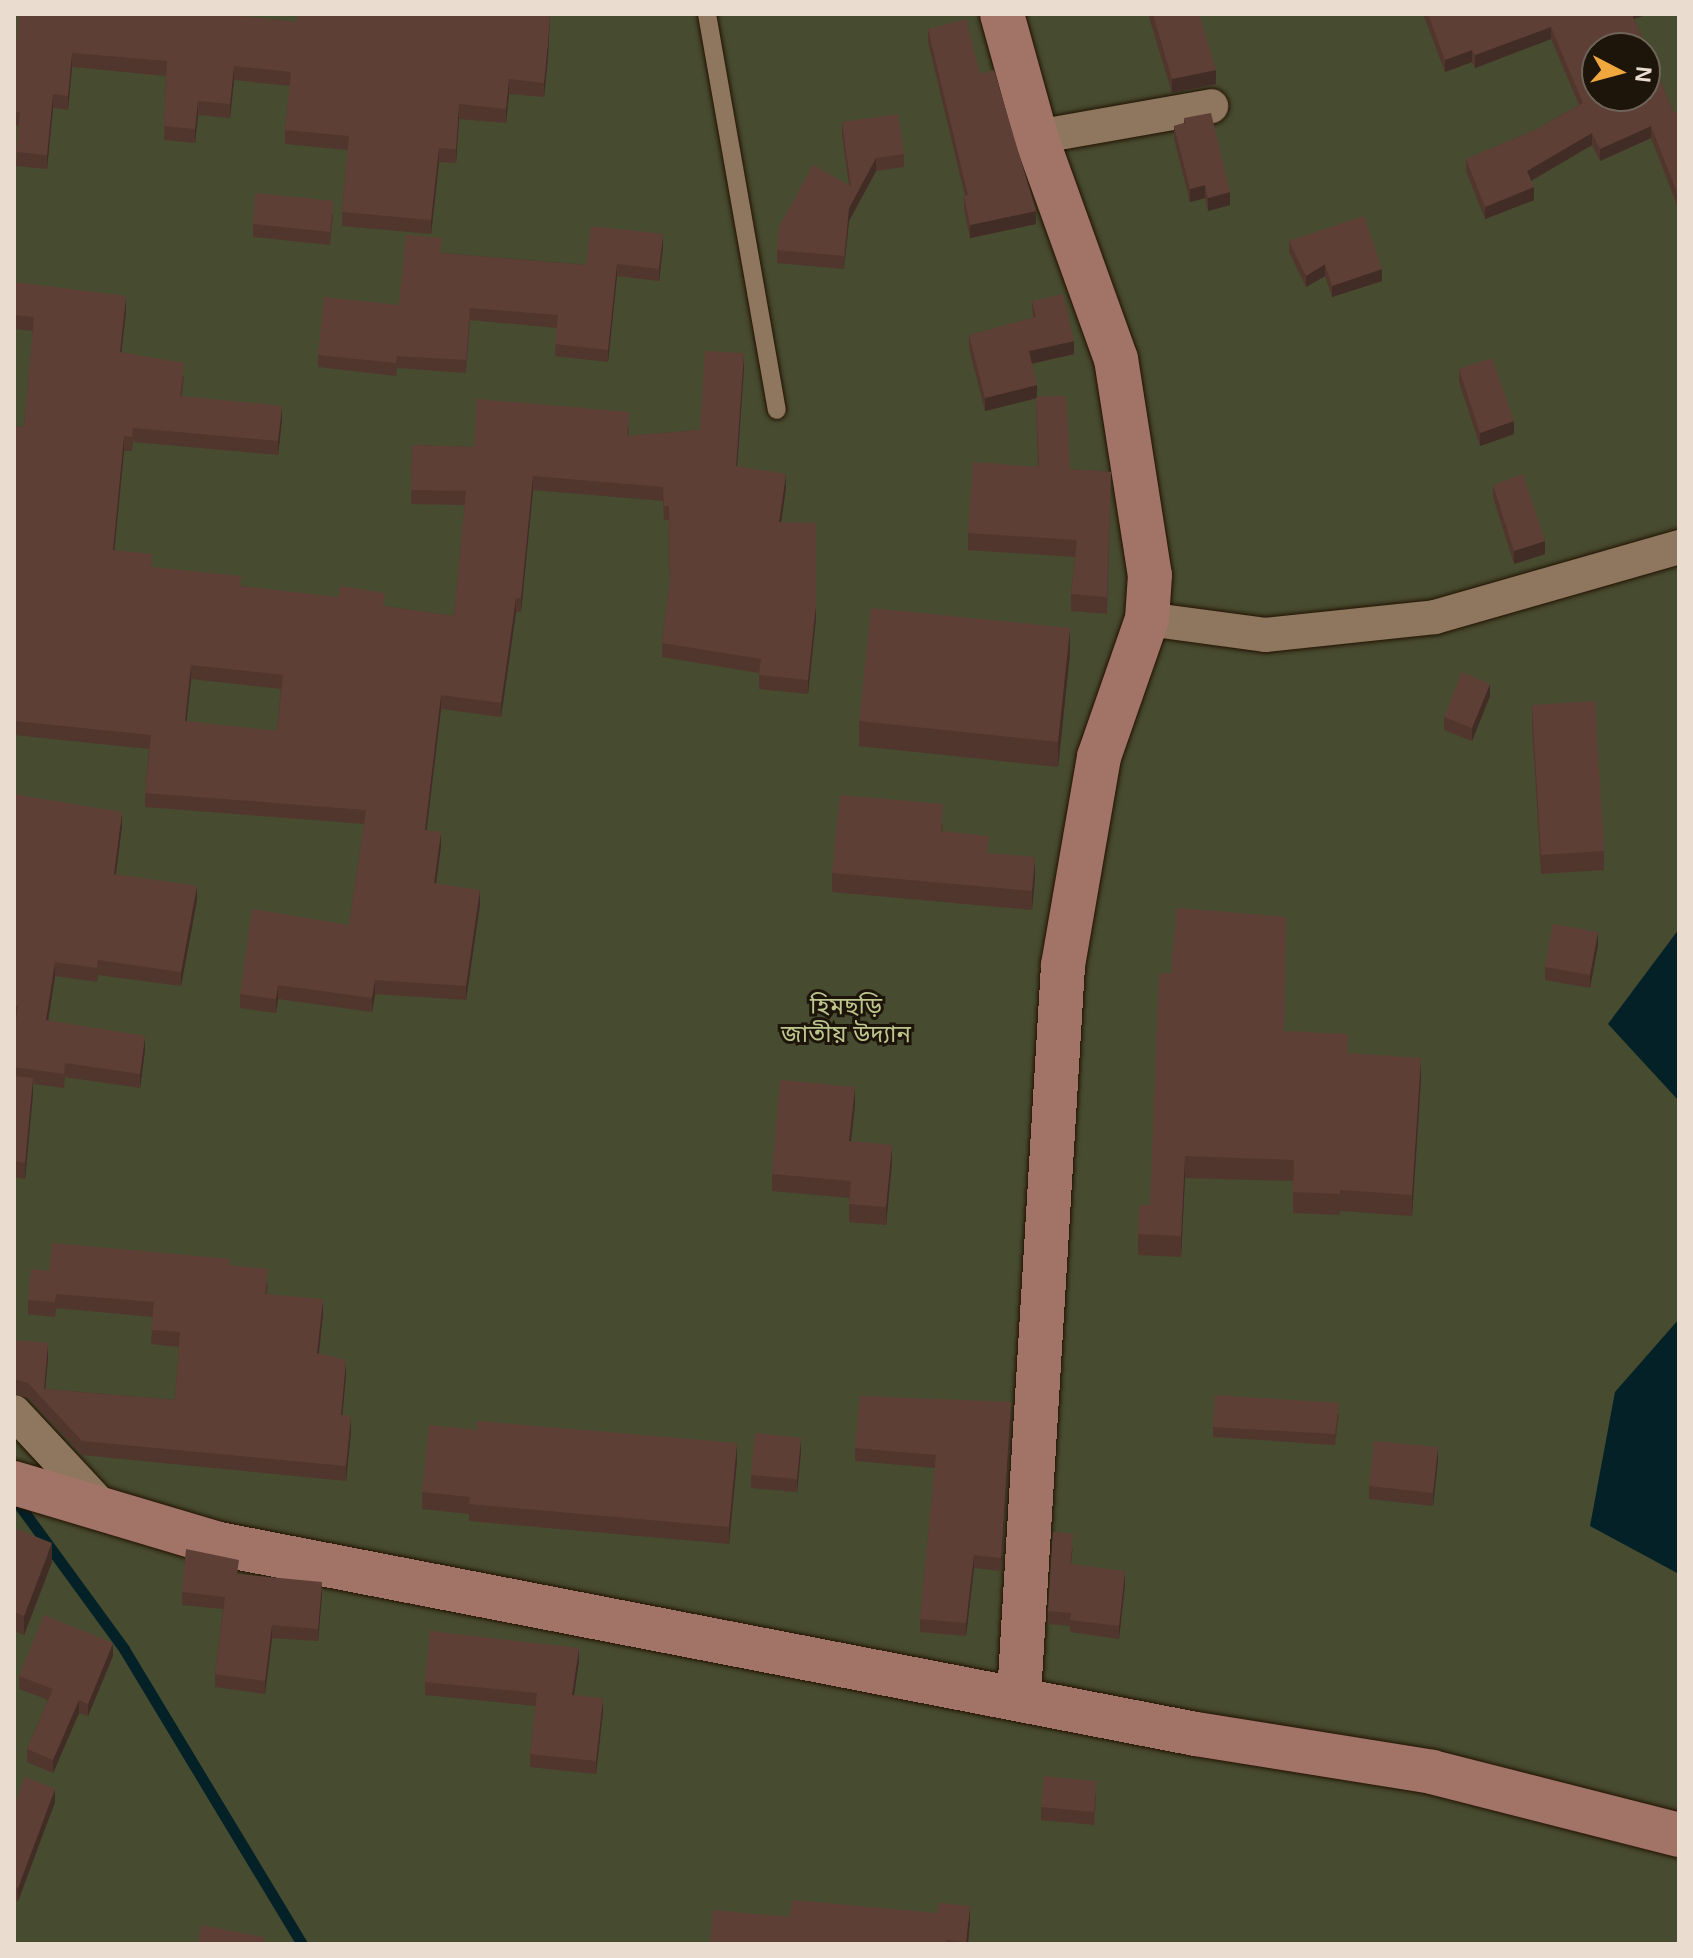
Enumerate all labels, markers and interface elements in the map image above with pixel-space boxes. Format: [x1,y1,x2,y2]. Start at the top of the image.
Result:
north arrow [1581,32,1661,112]
text: N [1630,65,1657,84]
park label: হিমছড়ি জাতীয় উদ্যান [781,992,911,1048]

